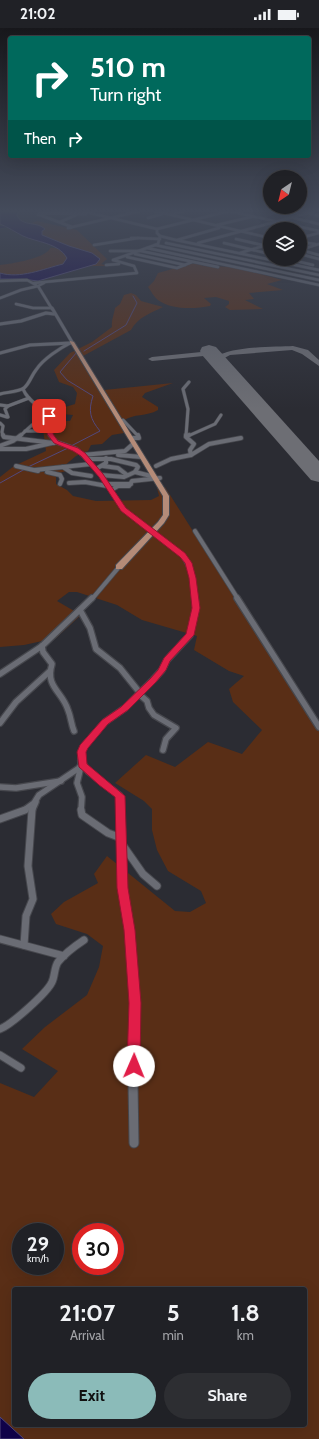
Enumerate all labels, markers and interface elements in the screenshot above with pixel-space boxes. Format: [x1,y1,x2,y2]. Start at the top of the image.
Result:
text: 21:02 [20,5,55,23]
text: 510 m [90,50,166,84]
icon: right [24,52,76,104]
text: Turn right [90,84,161,106]
icon: right [64,128,86,150]
text: Then [24,130,56,148]
north arrow [263,170,307,214]
map controls [263,170,307,266]
button: layers [263,222,307,266]
pin [32,399,66,433]
icon: arrive [38,405,60,427]
position arrow [113,1045,155,1087]
speed limit sign: 30 [72,1223,124,1275]
text: 29 [27,1232,49,1256]
text: km/h [27,1252,49,1265]
text: 21:07 [59,1298,115,1327]
text: 5 [167,1298,180,1327]
text: 1.8 [231,1298,260,1327]
text: Arrival [70,1327,105,1343]
text: min [162,1327,184,1343]
text: km [237,1327,254,1343]
button: Exit [28,1373,156,1419]
button: Share [164,1373,291,1419]

